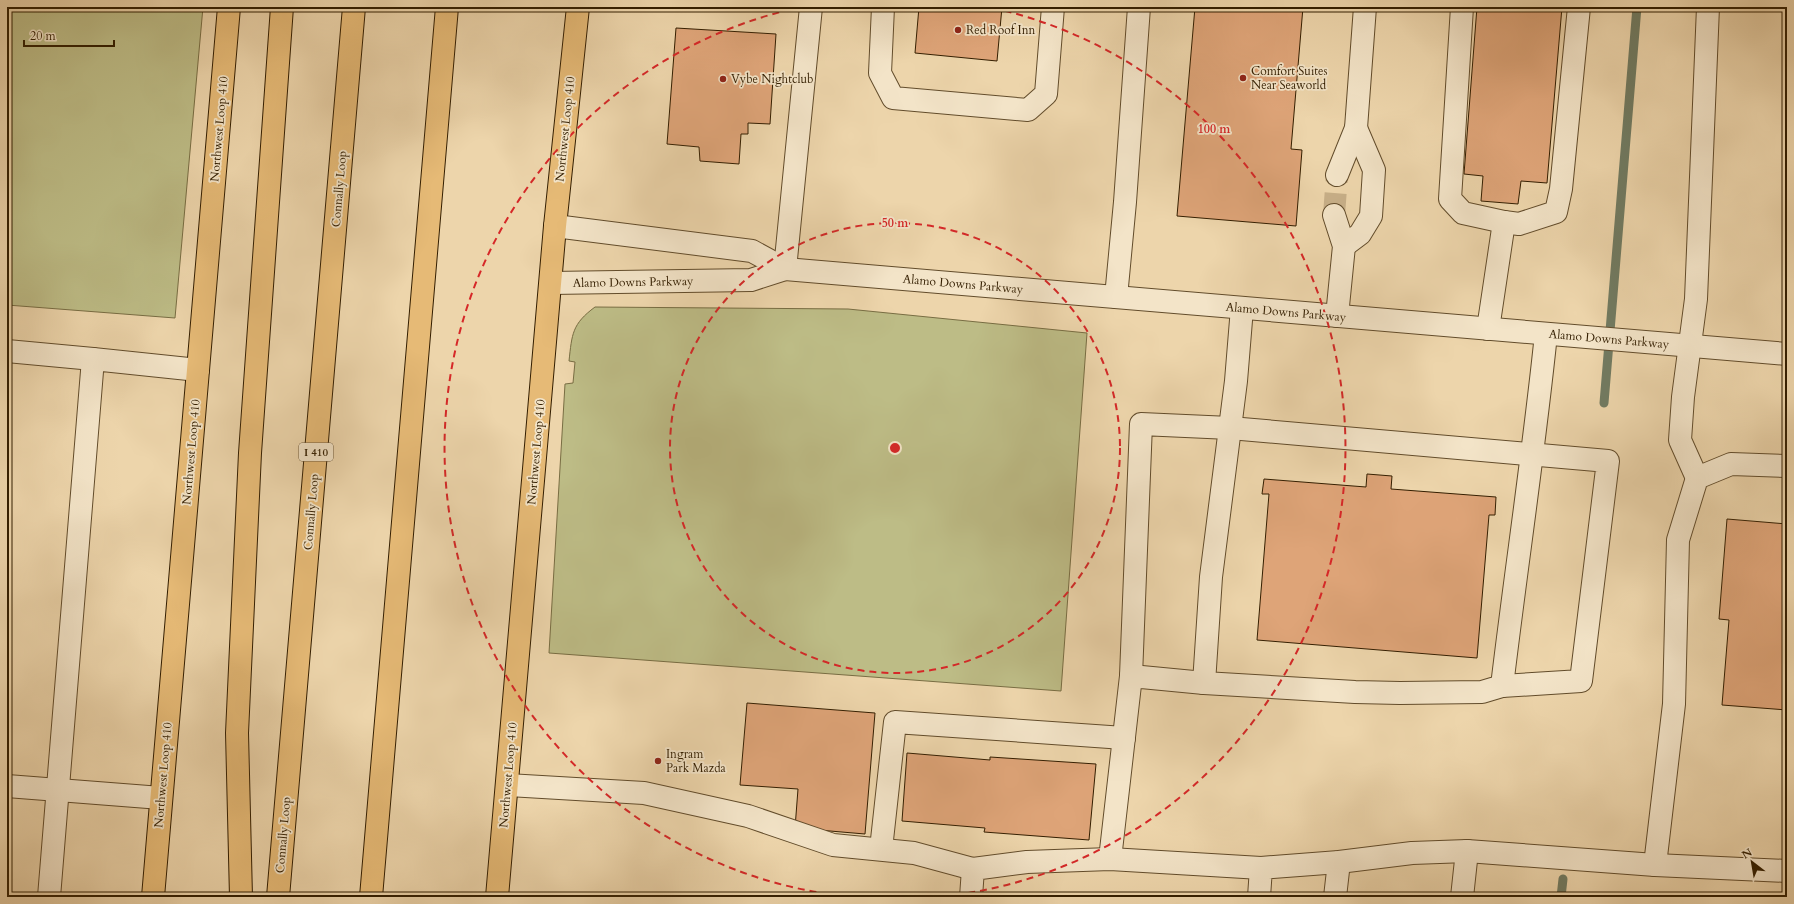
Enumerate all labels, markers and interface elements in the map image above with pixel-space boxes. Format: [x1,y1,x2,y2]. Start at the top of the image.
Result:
scale bar [24,22,114,48]
place label: Red Roof Inn [966,22,1035,38]
marker: Red Roof Inn [953,25,963,35]
text: 20 m [30,28,57,44]
place label: Comfort Suites Near Seaworld [1251,63,1328,93]
place label: Vybe Nightclub [731,71,814,87]
marker: Comfort Suites Near Seaworld [1238,73,1248,83]
marker: Vybe Nightclub [718,74,728,84]
street label: Northwest Loop 410 [206,76,232,182]
street label: Northwest Loop 410 [552,76,578,182]
text: 100 m [1198,121,1231,137]
street label: Connally Loop [328,150,350,228]
text: 50 m [882,215,909,231]
street label: Alamo Downs Parkway [902,271,1025,297]
street label: Alamo Downs Parkway [572,273,694,291]
street label: Alamo Downs Parkway [1225,299,1348,325]
street label: Alamo Downs Parkway [1548,326,1671,352]
street label: Northwest Loop 410 [178,399,204,505]
street label: Northwest Loop 410 [523,399,549,505]
centre of rings [888,441,902,455]
road number: I 410 [299,443,333,461]
street label: Connally Loop [300,473,322,551]
street label: Northwest Loop 410 [150,722,176,828]
street label: Northwest Loop 410 [495,722,521,828]
place label: Ingram Park Mazda [666,746,727,776]
marker: Ingram Park Mazda [653,756,663,766]
street label: Connally Loop [272,796,294,874]
north arrow [1732,842,1772,882]
text: N [1739,845,1755,863]

